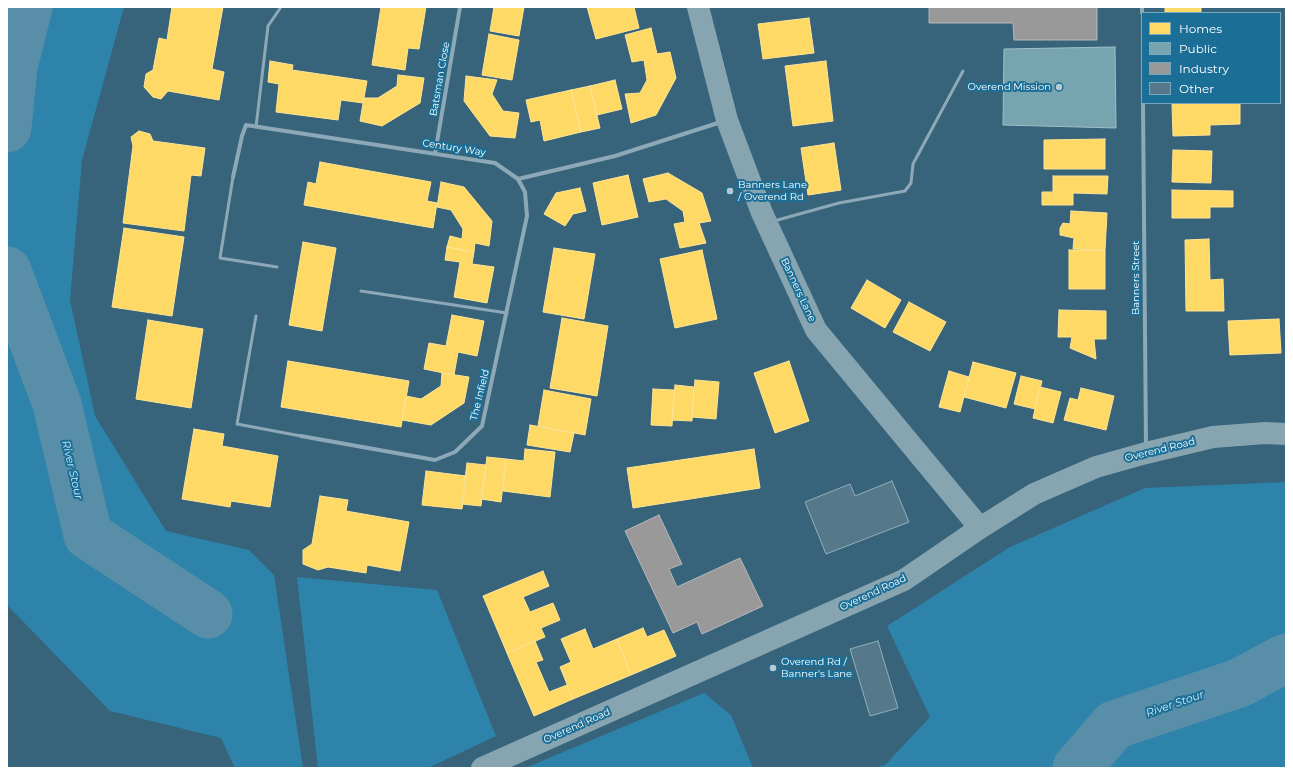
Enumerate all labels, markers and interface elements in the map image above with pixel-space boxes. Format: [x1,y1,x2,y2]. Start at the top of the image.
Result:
legend [1141,12,1281,104]
text: Homes [1179,21,1222,36]
street label: Batsman Close [428,41,452,117]
text: Public [1179,41,1217,56]
text: Industry [1179,61,1229,76]
place label: Overend Mission [967,81,1051,93]
text: Other [1179,81,1214,96]
marker: Overend Mission [1054,82,1064,92]
street label: Century Way [421,137,487,159]
place label: Banners Lane / Overend Rd [738,179,807,202]
marker: Banners Lane / Overend Rd [725,186,735,196]
street label: Banners Street [1130,241,1142,315]
street label: Banners Lane [778,256,818,324]
street label: The Infield [468,368,492,422]
street label: Overend Road [1124,435,1196,465]
water label: River Stour [59,439,85,501]
street label: Overend Road [838,572,908,614]
place label: Overend Rd / Banner's Lane [781,656,852,680]
marker: Overend Rd / Banner's Lane [768,663,778,673]
water label: River Stour [1144,688,1206,720]
street label: Overend Road [542,706,612,746]

